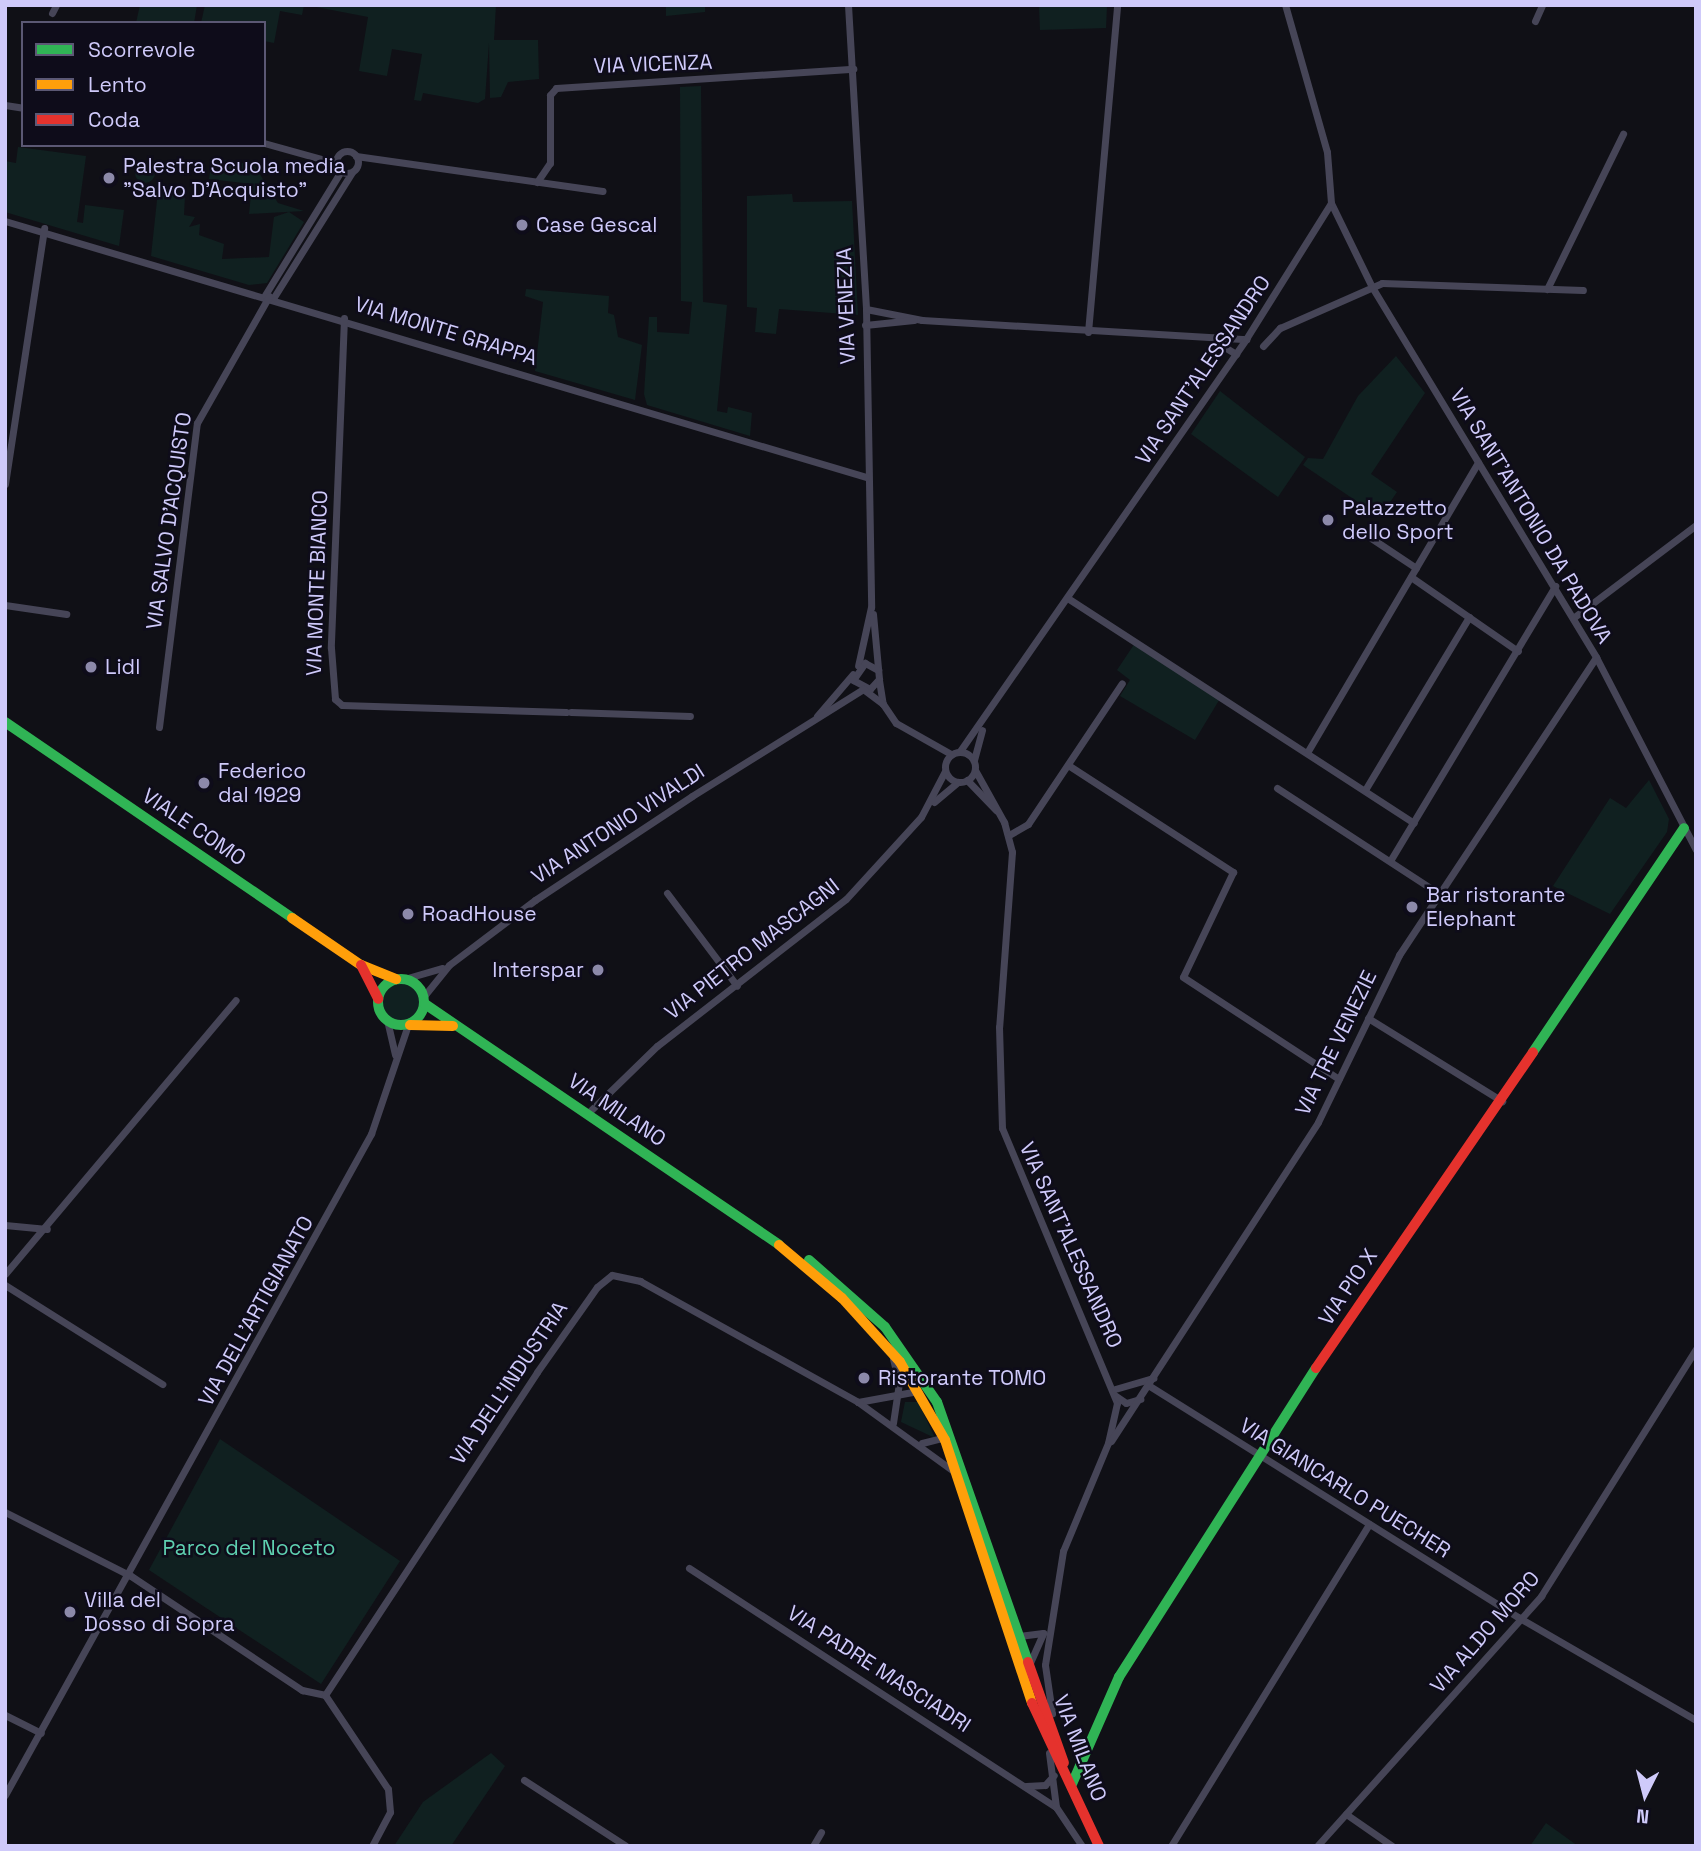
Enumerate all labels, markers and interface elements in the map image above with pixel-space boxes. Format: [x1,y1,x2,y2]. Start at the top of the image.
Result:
legend [21,21,266,147]
text: Scorrevole [88,36,195,63]
street label: VIA VICENZA [593,49,713,79]
text: Lento [88,71,147,98]
text: Coda [88,106,140,133]
place label: Palestra Scuola media "Salvo D'Acquisto" [123,153,346,203]
marker: Palestra Scuola media "Salvo D'Acquisto" [101,170,117,186]
place label: Case Gescal [536,212,658,238]
marker: Case Gescal [514,217,530,233]
street label: VIA VENEZIA [831,247,861,365]
street label: VIA SANT'ALESSANDRO [1130,270,1276,470]
street label: VIA MONTE GRAPPA [351,291,541,371]
street label: VIA SANT'ANTONIO DA PADOVA [1445,384,1617,648]
street label: VIA SALVO D'ACQUISTO [141,411,197,631]
street label: VIA MONTE BIANCO [301,490,333,676]
place label: Palazzetto dello Sport [1342,495,1454,545]
marker: Palazzetto dello Sport [1320,512,1336,528]
place label: Lidl [105,654,140,680]
marker: Lidl [83,659,99,675]
place label: Federico dal 1929 [218,758,306,808]
street label: VIA ANTONIO VIVALDI [526,758,710,890]
marker: Federico dal 1929 [196,775,212,791]
street label: VIALE COMO [137,783,251,871]
street label: VIA PIETRO MASCAGNI [660,873,844,1025]
place label: Bar ristorante Elephant [1426,882,1565,932]
marker: Bar ristorante Elephant [1404,899,1420,915]
place label: RoadHouse [422,901,537,927]
marker: RoadHouse [400,906,416,922]
place label: Interspar [492,957,584,983]
marker: Interspar [590,962,606,978]
street label: VIA TRE VENEZIE [1290,966,1382,1120]
street label: VIA MILANO [563,1068,671,1152]
street label: VIA SANT'ALESSANDRO [1014,1138,1128,1352]
street label: VIA DELL'ARTIGIANATO [193,1211,319,1411]
street label: VIA PIO X [1313,1244,1383,1330]
street label: VIA DELL'INDUSTRIA [445,1297,573,1469]
place label: Ristorante TOMO [878,1365,1047,1391]
marker: Ristorante TOMO [856,1370,872,1386]
street label: VIA GIANCARLO PUECHER [1235,1413,1455,1563]
park label: Parco del Noceto [162,1535,336,1561]
street label: VIA ALDO MORO [1425,1565,1545,1699]
place label: Villa del Dosso di Sopra [84,1587,234,1637]
street label: VIA PADRE MASCIADRI [782,1600,976,1738]
marker: Villa del Dosso di Sopra [62,1604,78,1620]
street label: VIA MILANO [1048,1691,1112,1805]
north arrow [1610,1760,1680,1830]
text: N [1635,1803,1650,1829]

